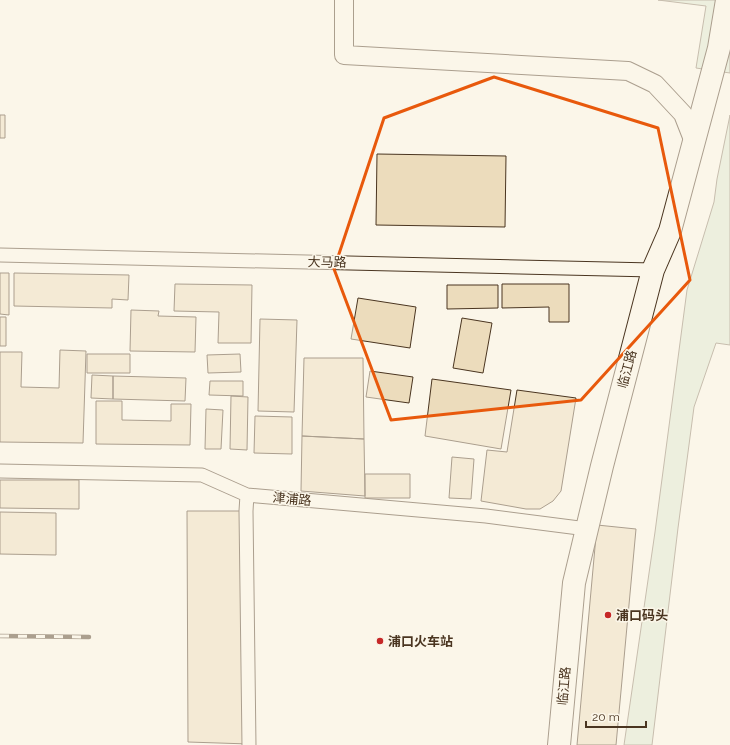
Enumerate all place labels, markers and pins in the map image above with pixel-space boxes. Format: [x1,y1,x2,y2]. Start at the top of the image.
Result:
place label: 浦口码头 [616,608,668,623]
marker: 浦口码头 [603,610,613,620]
place label: 浦口火车站 [388,634,453,649]
marker: 浦口火车站 [375,636,385,646]

